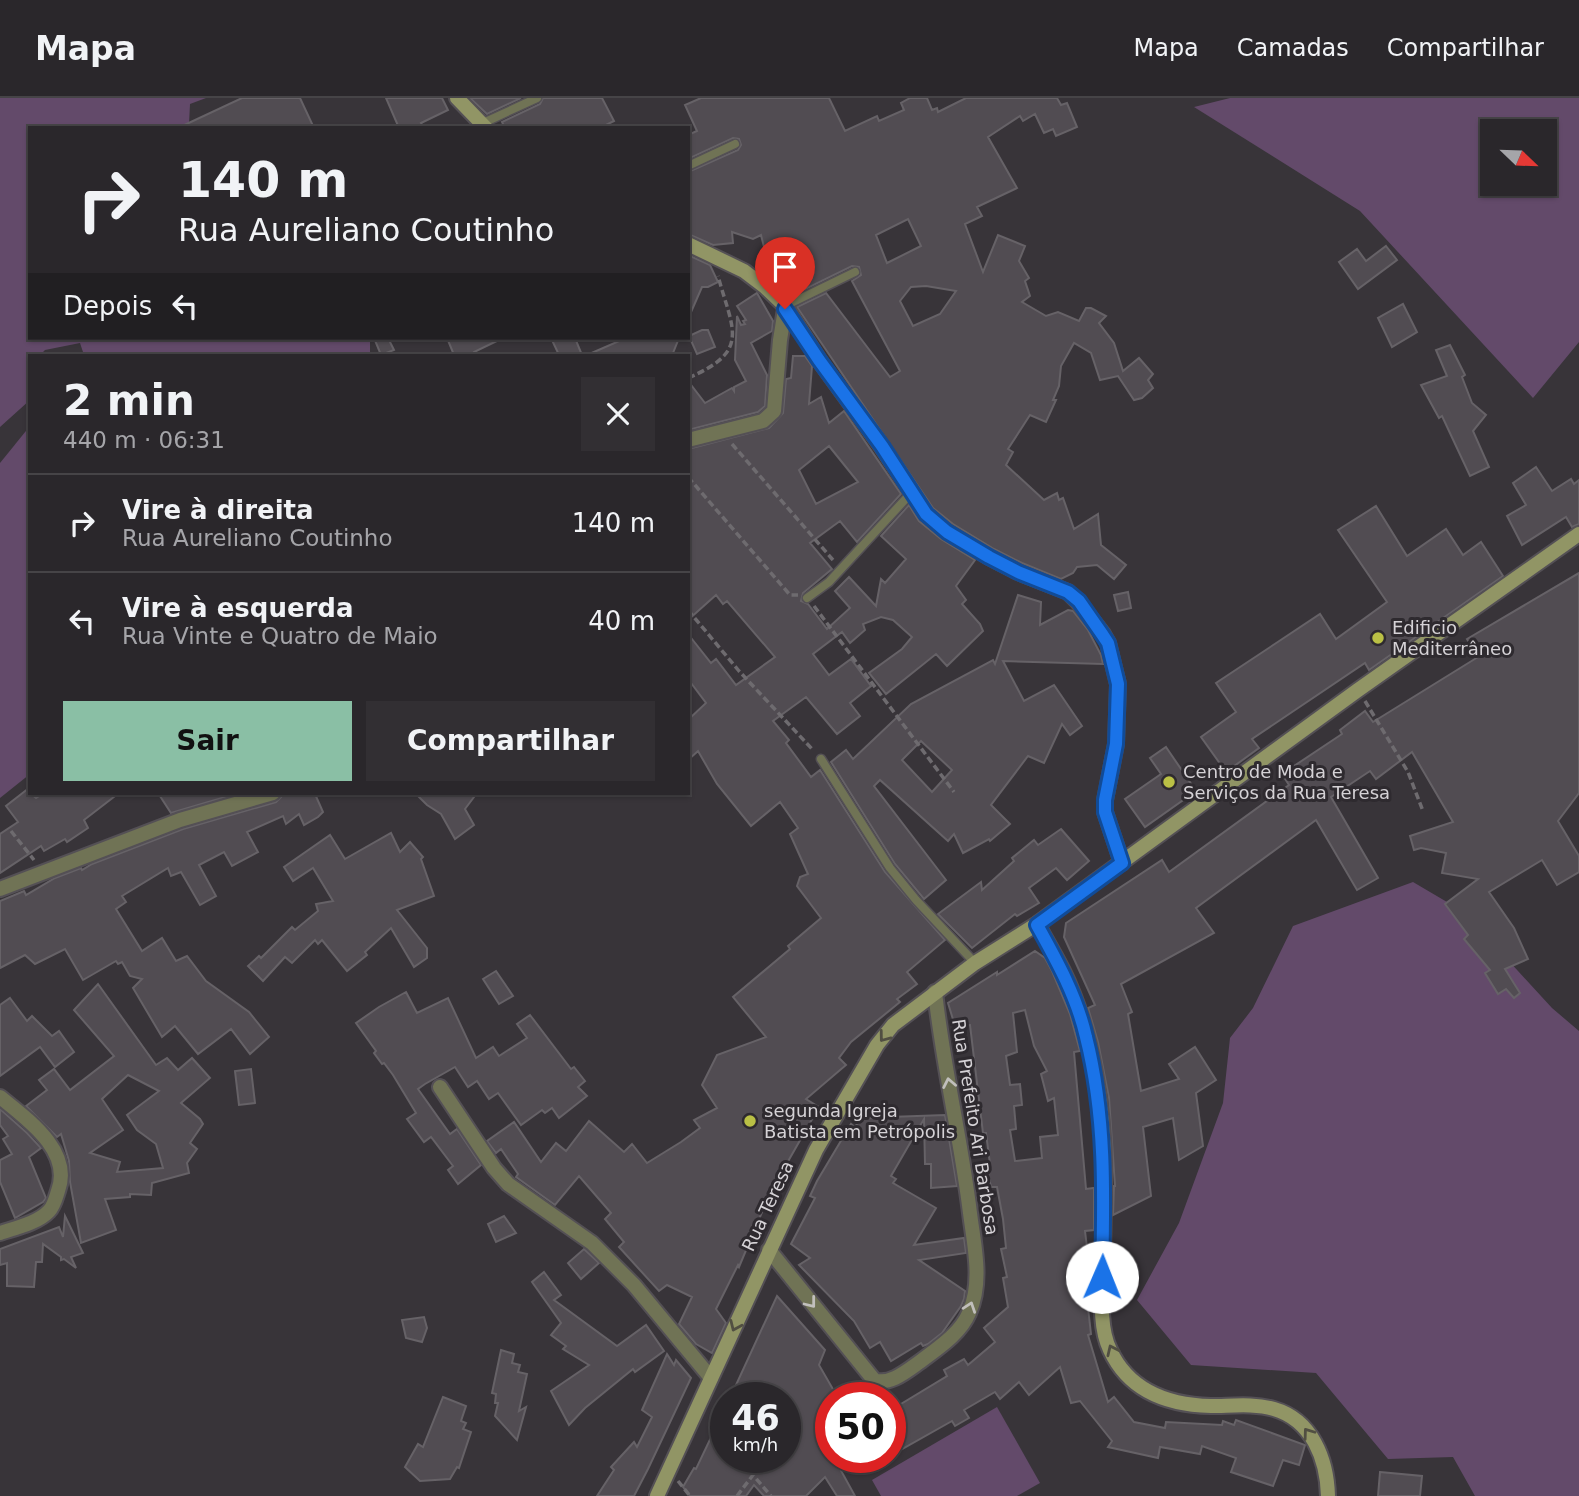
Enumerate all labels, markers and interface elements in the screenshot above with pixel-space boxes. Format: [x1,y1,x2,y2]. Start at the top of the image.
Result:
text: Mapa [35,29,136,68]
text: Mapa [1133,34,1199,62]
text: Camadas [1237,34,1349,62]
text: Compartilhar [1387,34,1544,62]
north arrow [1480,119,1558,196]
map controls [1480,119,1557,196]
text: 140 m [178,152,348,209]
icon: right [63,154,154,245]
text: Rua Aureliano Coutinho [178,211,554,249]
pin [755,237,815,309]
icon: arrive [766,248,804,286]
icon: left [166,287,204,325]
text: Depois [63,291,152,321]
text: 2 min [63,376,195,425]
button: close [581,377,655,451]
text: 440 m · 06:31 [63,427,225,453]
text: Vire à direita [122,495,314,525]
icon: right [63,504,101,542]
text: 140 m [572,508,655,538]
text: Rua Aureliano Coutinho [122,525,393,551]
text: Vire à esquerda [122,593,354,623]
icon: left [63,602,101,640]
text: 40 m [588,606,655,636]
place label: Edificio Mediterrâneo [1392,617,1512,659]
text: Rua Vinte e Quatro de Maio [122,623,438,649]
marker: Edificio Mediterrâneo [1370,630,1386,646]
button: Sair [63,701,352,781]
button: Compartilhar [366,701,655,781]
place label: Centro de Moda e Serviços da Rua Teresa [1183,761,1390,803]
marker: Centro de Moda e Serviços da Rua Teresa [1161,774,1177,790]
street label: Rua Prefeito Ari Barbosa [948,1017,1003,1237]
one-way arrow [880,1029,892,1042]
one-way arrow [942,1077,957,1089]
place label: segunda Igreja Batista em Petrópolis [764,1100,955,1142]
marker: segunda Igreja Batista em Petrópolis [742,1113,758,1129]
street label: Rua Teresa [737,1157,798,1254]
position arrow [1065,1240,1139,1314]
one-way arrow [802,1296,815,1308]
one-way arrow [962,1302,976,1314]
one-way arrow [729,1318,743,1331]
one-way arrow [1106,1345,1120,1357]
speed limit sign: 50 [815,1382,906,1473]
text: 46 [731,1398,780,1438]
one-way arrow [1304,1428,1316,1441]
text: km/h [733,1434,778,1455]

